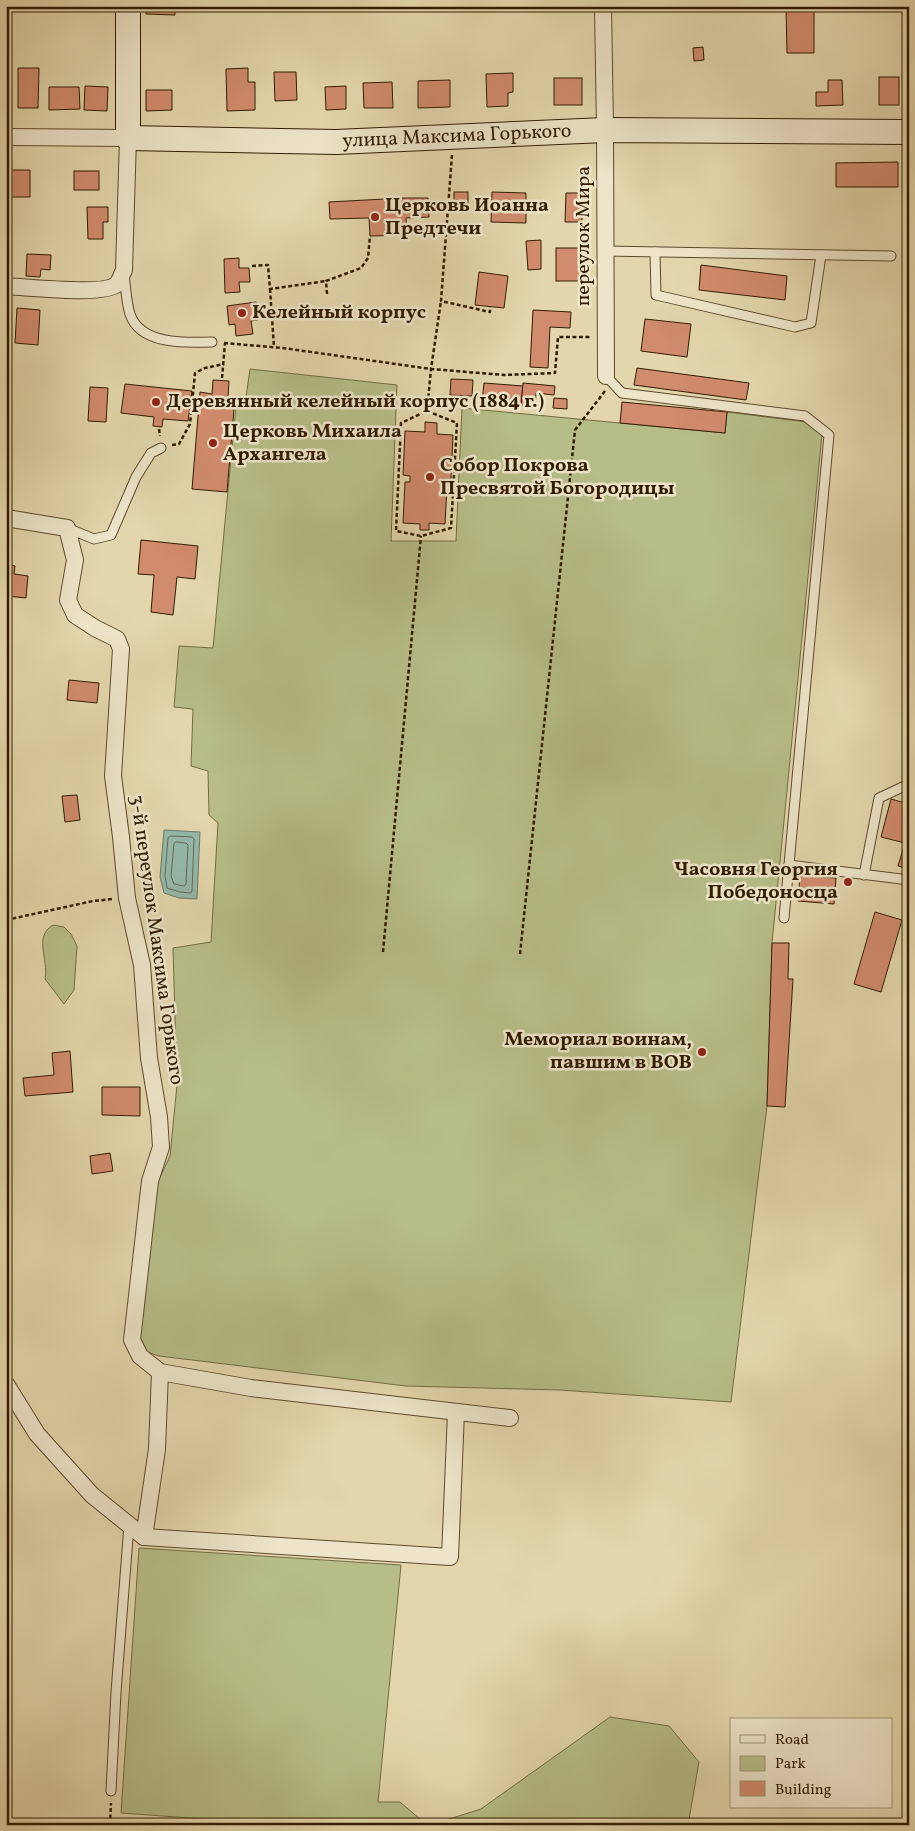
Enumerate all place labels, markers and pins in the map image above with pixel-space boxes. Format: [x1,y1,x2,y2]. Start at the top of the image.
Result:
place label: Церковь Иоанна Предтечи [385,192,549,243]
marker: Церковь Иоанна Предтечи [369,211,381,223]
place label: Келейный корпус [252,299,426,327]
marker: Келейный корпус [236,307,248,319]
place label: Деревянный келейный корпус (1884 г.) [166,388,544,416]
marker: Деревянный келейный корпус (1884 г.) [150,396,162,408]
place label: Церковь Михаила Архангела [223,418,402,469]
marker: Церковь Михаила Архангела [207,437,219,449]
place label: Собор Покрова Пресвятой Богородицы [440,452,675,503]
marker: Собор Покрова Пресвятой Богородицы [424,471,436,483]
place label: Часовня Георгия Победоносца [674,856,838,907]
marker: Часовня Георгия Победоносца [842,876,854,888]
place label: Мемориал воинам, павшим в ВОВ [504,1026,692,1077]
marker: Мемориал воинам, павшим в ВОВ [696,1046,708,1058]

